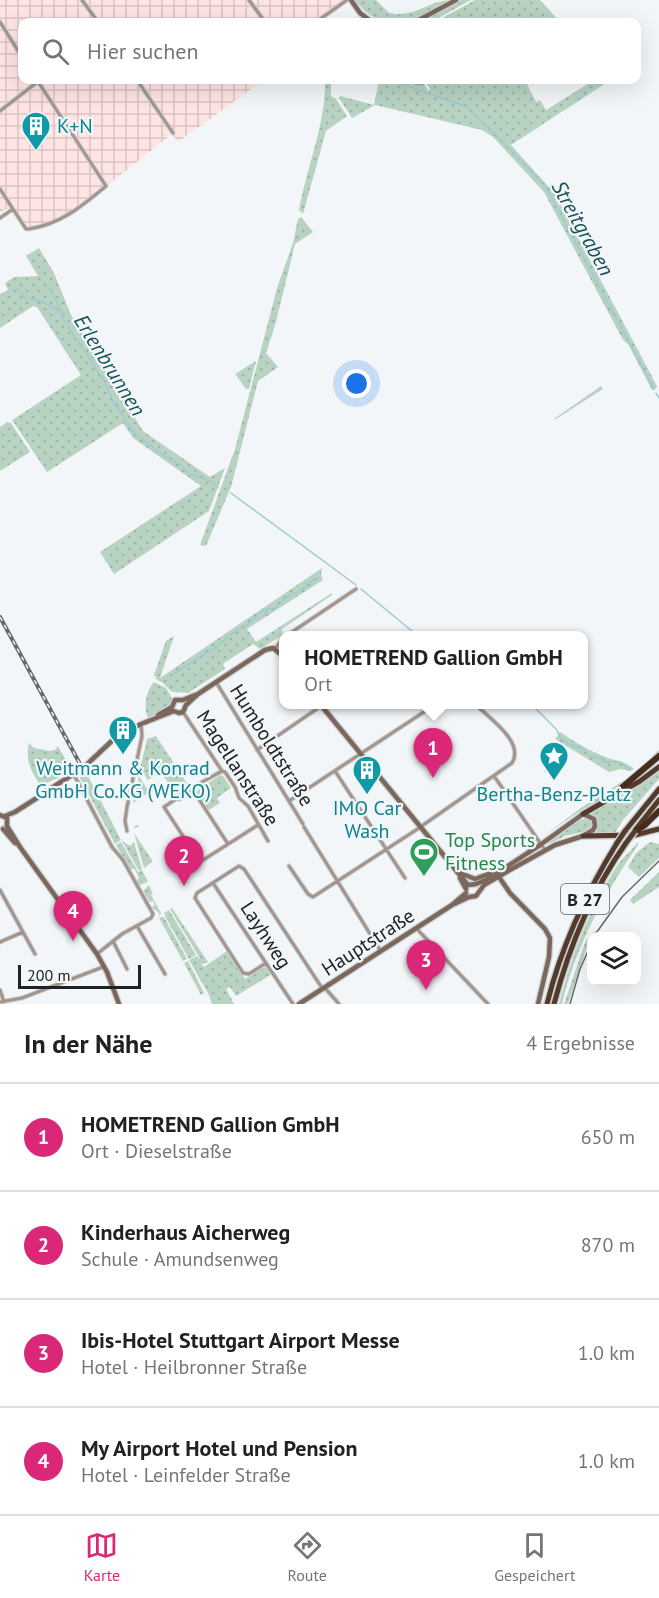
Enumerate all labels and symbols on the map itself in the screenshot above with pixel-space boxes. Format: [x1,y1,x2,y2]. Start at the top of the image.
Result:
building icon: K+N [20,110,52,152]
place label: K+N [57,113,93,139]
water label: Streitgraben [546,175,620,281]
water label: Erlenbrunnen [68,309,152,421]
your location [342,369,371,398]
street label: Humboldtstraße [224,679,320,811]
street label: Magellanstraße [191,705,285,831]
building icon: Weitmann & Konrad GmbH Co.KG (WEKO) [107,714,139,756]
pin: 1 [414,728,452,778]
place icon: Bertha-Benz-Platz [538,740,570,782]
building icon: IMO Car Wash [351,754,383,796]
place label: Weitmann & Konrad GmbH Co.KG (WEKO) [35,755,211,804]
place label: Bertha-Benz-Platz [477,781,631,807]
place label: IMO Car Wash [333,795,401,844]
place label: Top Sports Fitness [445,827,535,876]
pin: 2 [164,836,204,886]
sports icon: Top Sports Fitness [408,836,440,878]
road number: B 27 [561,884,609,914]
pin: 4 [54,892,92,941]
street label: Layhweg [235,896,297,974]
street label: Hauptstraße [317,902,419,982]
pin: 3 [406,940,446,990]
scale bar [18,962,141,989]

